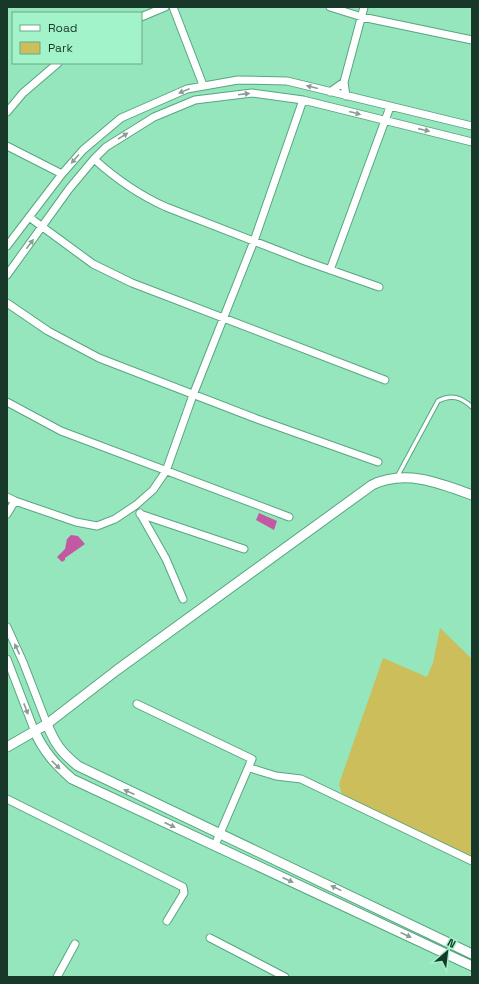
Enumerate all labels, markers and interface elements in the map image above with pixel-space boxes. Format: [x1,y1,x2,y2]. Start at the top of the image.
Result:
legend [12,12,142,64]
text: Road [48,20,77,36]
text: Park [48,40,73,56]
one-way arrow [305,84,318,90]
one-way arrow [177,88,189,94]
one-way arrow [238,91,250,97]
one-way arrow [348,111,361,117]
one-way arrow [418,127,430,133]
one-way arrow [118,132,129,140]
one-way arrow [70,154,80,164]
one-way arrow [26,239,34,249]
one-way arrow [14,643,21,655]
one-way arrow [24,703,30,715]
one-way arrow [51,760,61,769]
one-way arrow [124,789,135,795]
one-way arrow [165,822,176,828]
one-way arrow [283,877,294,883]
one-way arrow [330,885,342,891]
one-way arrow [400,932,412,938]
north arrow [427,932,467,972]
text: N [445,935,458,951]

